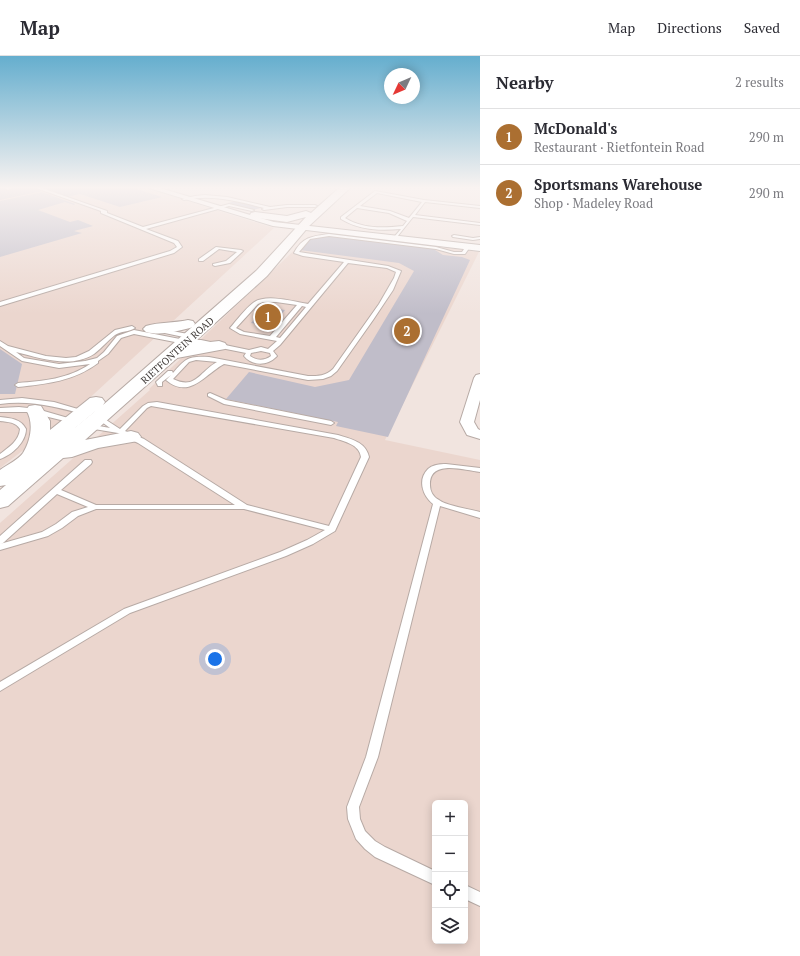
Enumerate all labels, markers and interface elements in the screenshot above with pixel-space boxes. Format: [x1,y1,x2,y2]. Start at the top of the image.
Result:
text: Map [20,15,60,40]
text: Map [608,18,635,37]
text: Directions [657,18,722,37]
text: Saved [744,18,780,37]
north arrow [384,68,420,104]
text: Nearby [496,71,554,94]
text: 2 results [735,73,784,91]
text: McDonald's [534,118,617,138]
text: 1 [505,128,513,146]
text: 290 m [749,128,784,146]
text: Restaurant · Rietfontein Road [534,138,704,156]
text: Sportsmans Warehouse [534,174,702,194]
text: 2 [505,184,513,202]
text: 290 m [749,184,784,202]
text: Shop · Madeley Road [534,194,653,212]
pin: 1 [255,302,281,332]
street label: RIETFONTEIN ROAD [138,314,217,387]
pin: 2 [394,316,420,346]
your location [205,649,225,669]
map controls [432,800,468,944]
button: + [432,800,468,836]
button: − [432,836,468,872]
button: locate [432,872,468,908]
button: layers [432,908,468,944]

